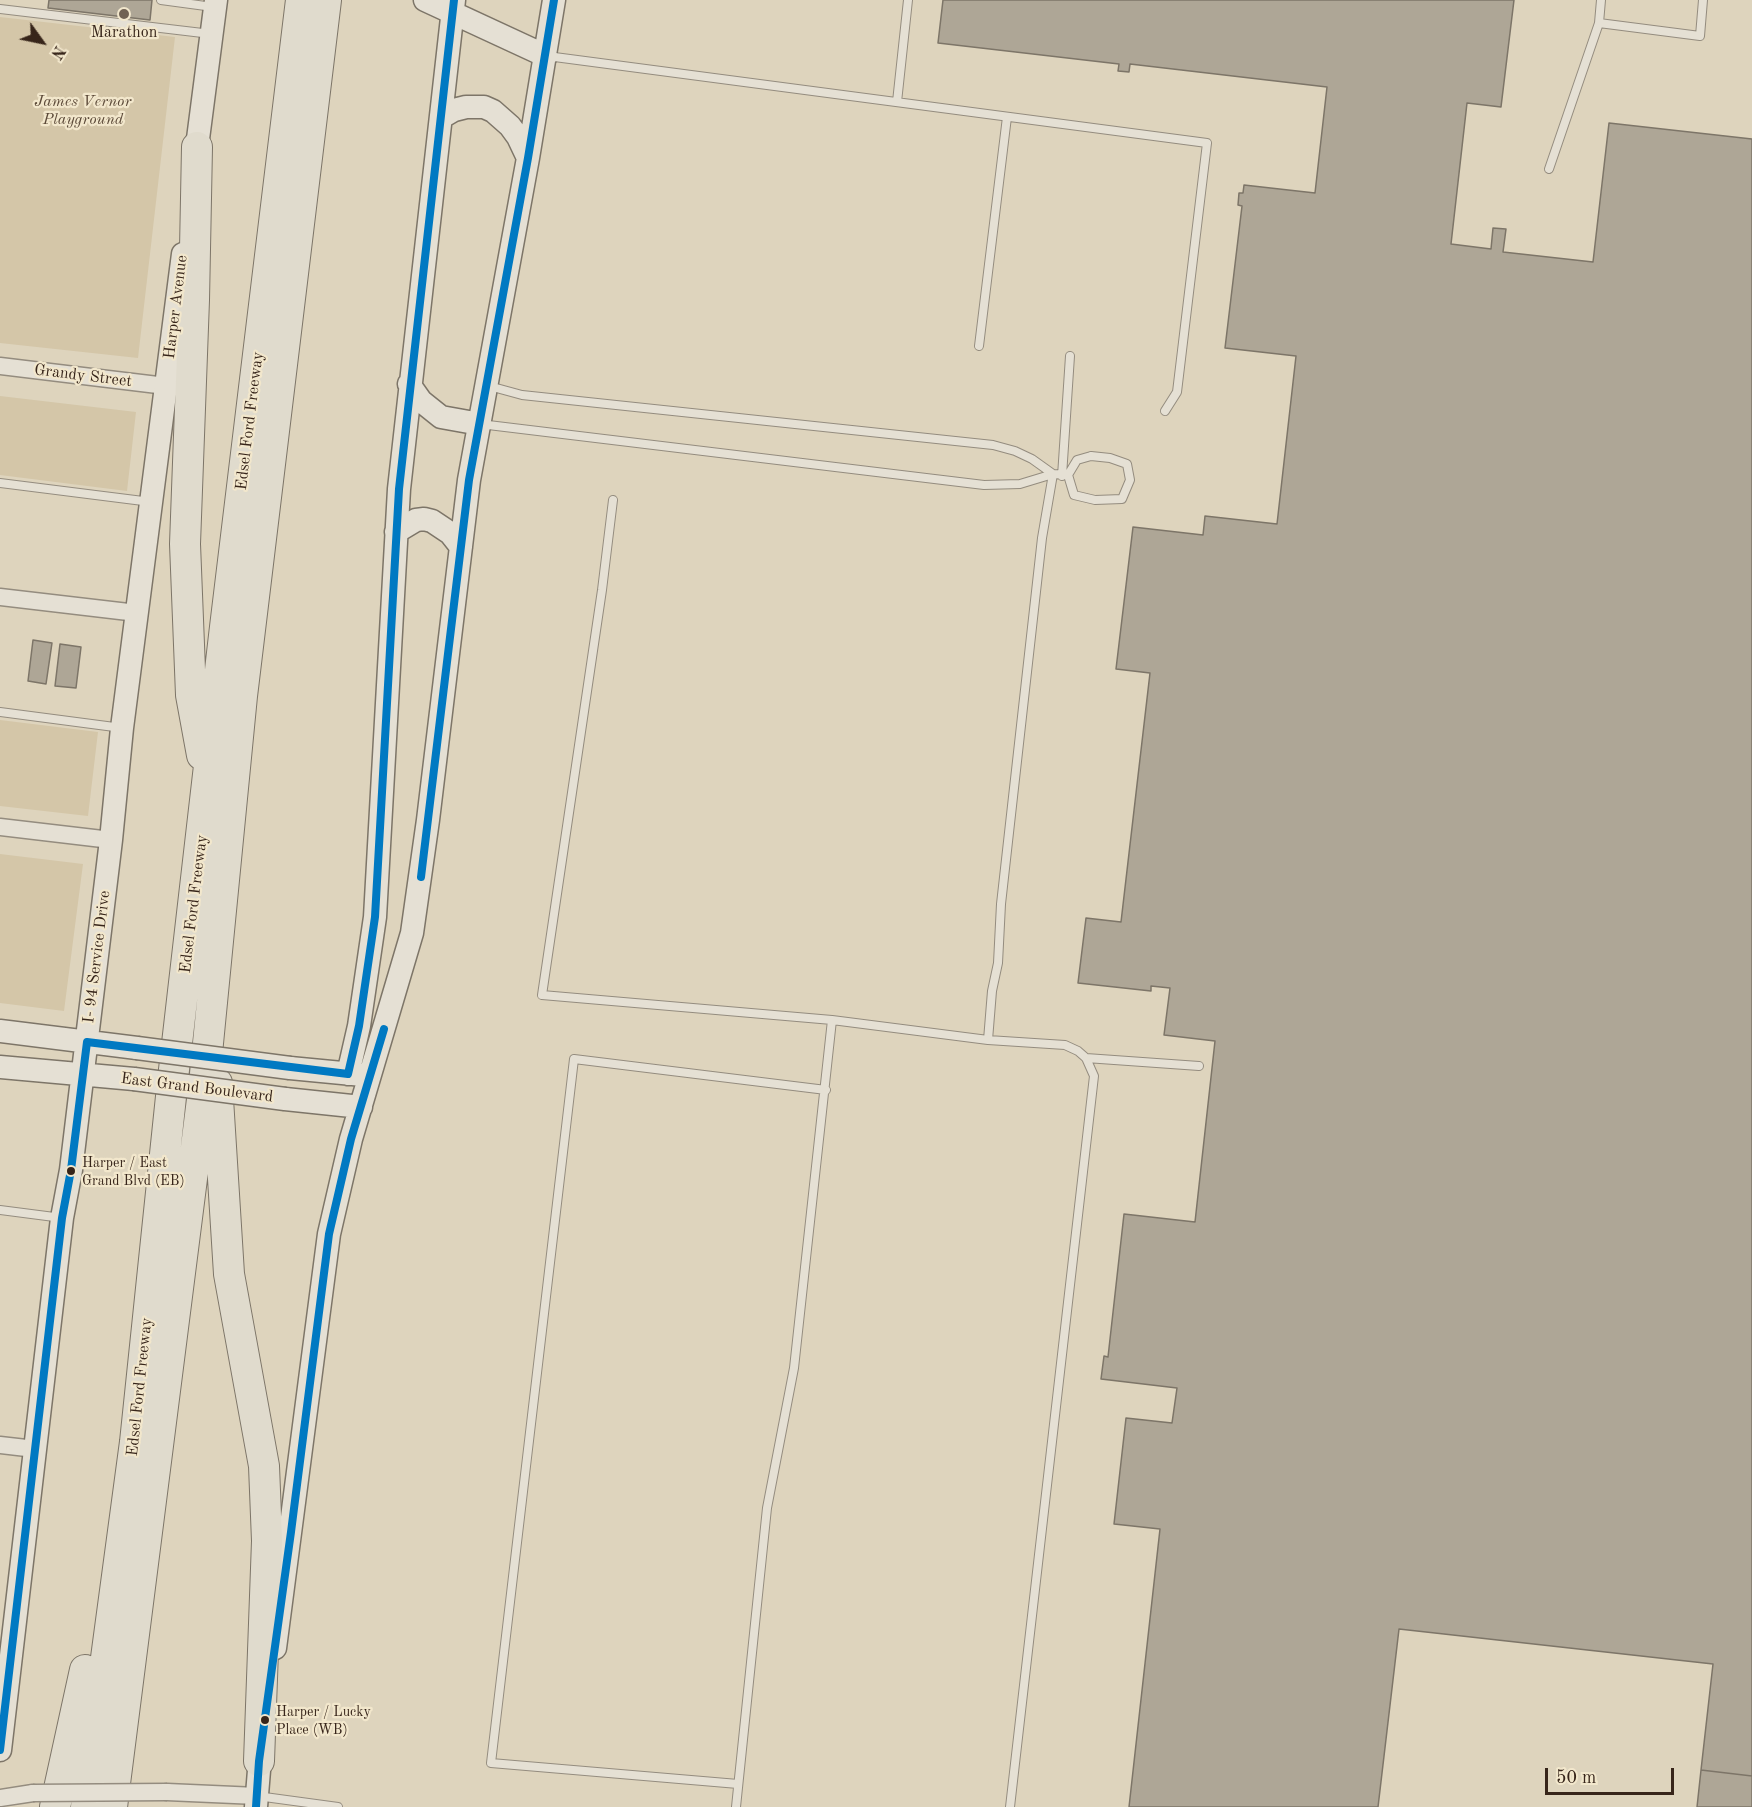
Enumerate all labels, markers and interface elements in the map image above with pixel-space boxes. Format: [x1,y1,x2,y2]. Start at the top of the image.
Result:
marker: Marathon [117,7,131,21]
north arrow [12,12,72,72]
place label: Marathon [91,23,157,43]
text: N [47,42,67,61]
park label: James Vernor Playground [35,92,131,130]
street label: Harper Avenue [160,254,192,360]
street label: Edsel Ford Freeway [232,351,268,491]
street label: Grandy Street [33,360,133,392]
street label: Edsel Ford Freeway [176,834,212,974]
street label: I- 94 Service Drive [79,890,115,1024]
street label: East Grand Boulevard [120,1069,274,1107]
place label: Harper / East Grand Blvd (EB) [82,1155,185,1188]
marker: Harper / East Grand Blvd (EB) [65,1165,77,1177]
street label: Edsel Ford Freeway [123,1317,157,1457]
place label: Harper / Lucky Place (WB) [276,1704,371,1736]
marker: Harper / Lucky Place (WB) [259,1714,271,1726]
scale bar [1548,1756,1677,1794]
text: 50 m [1556,1769,1596,1787]

